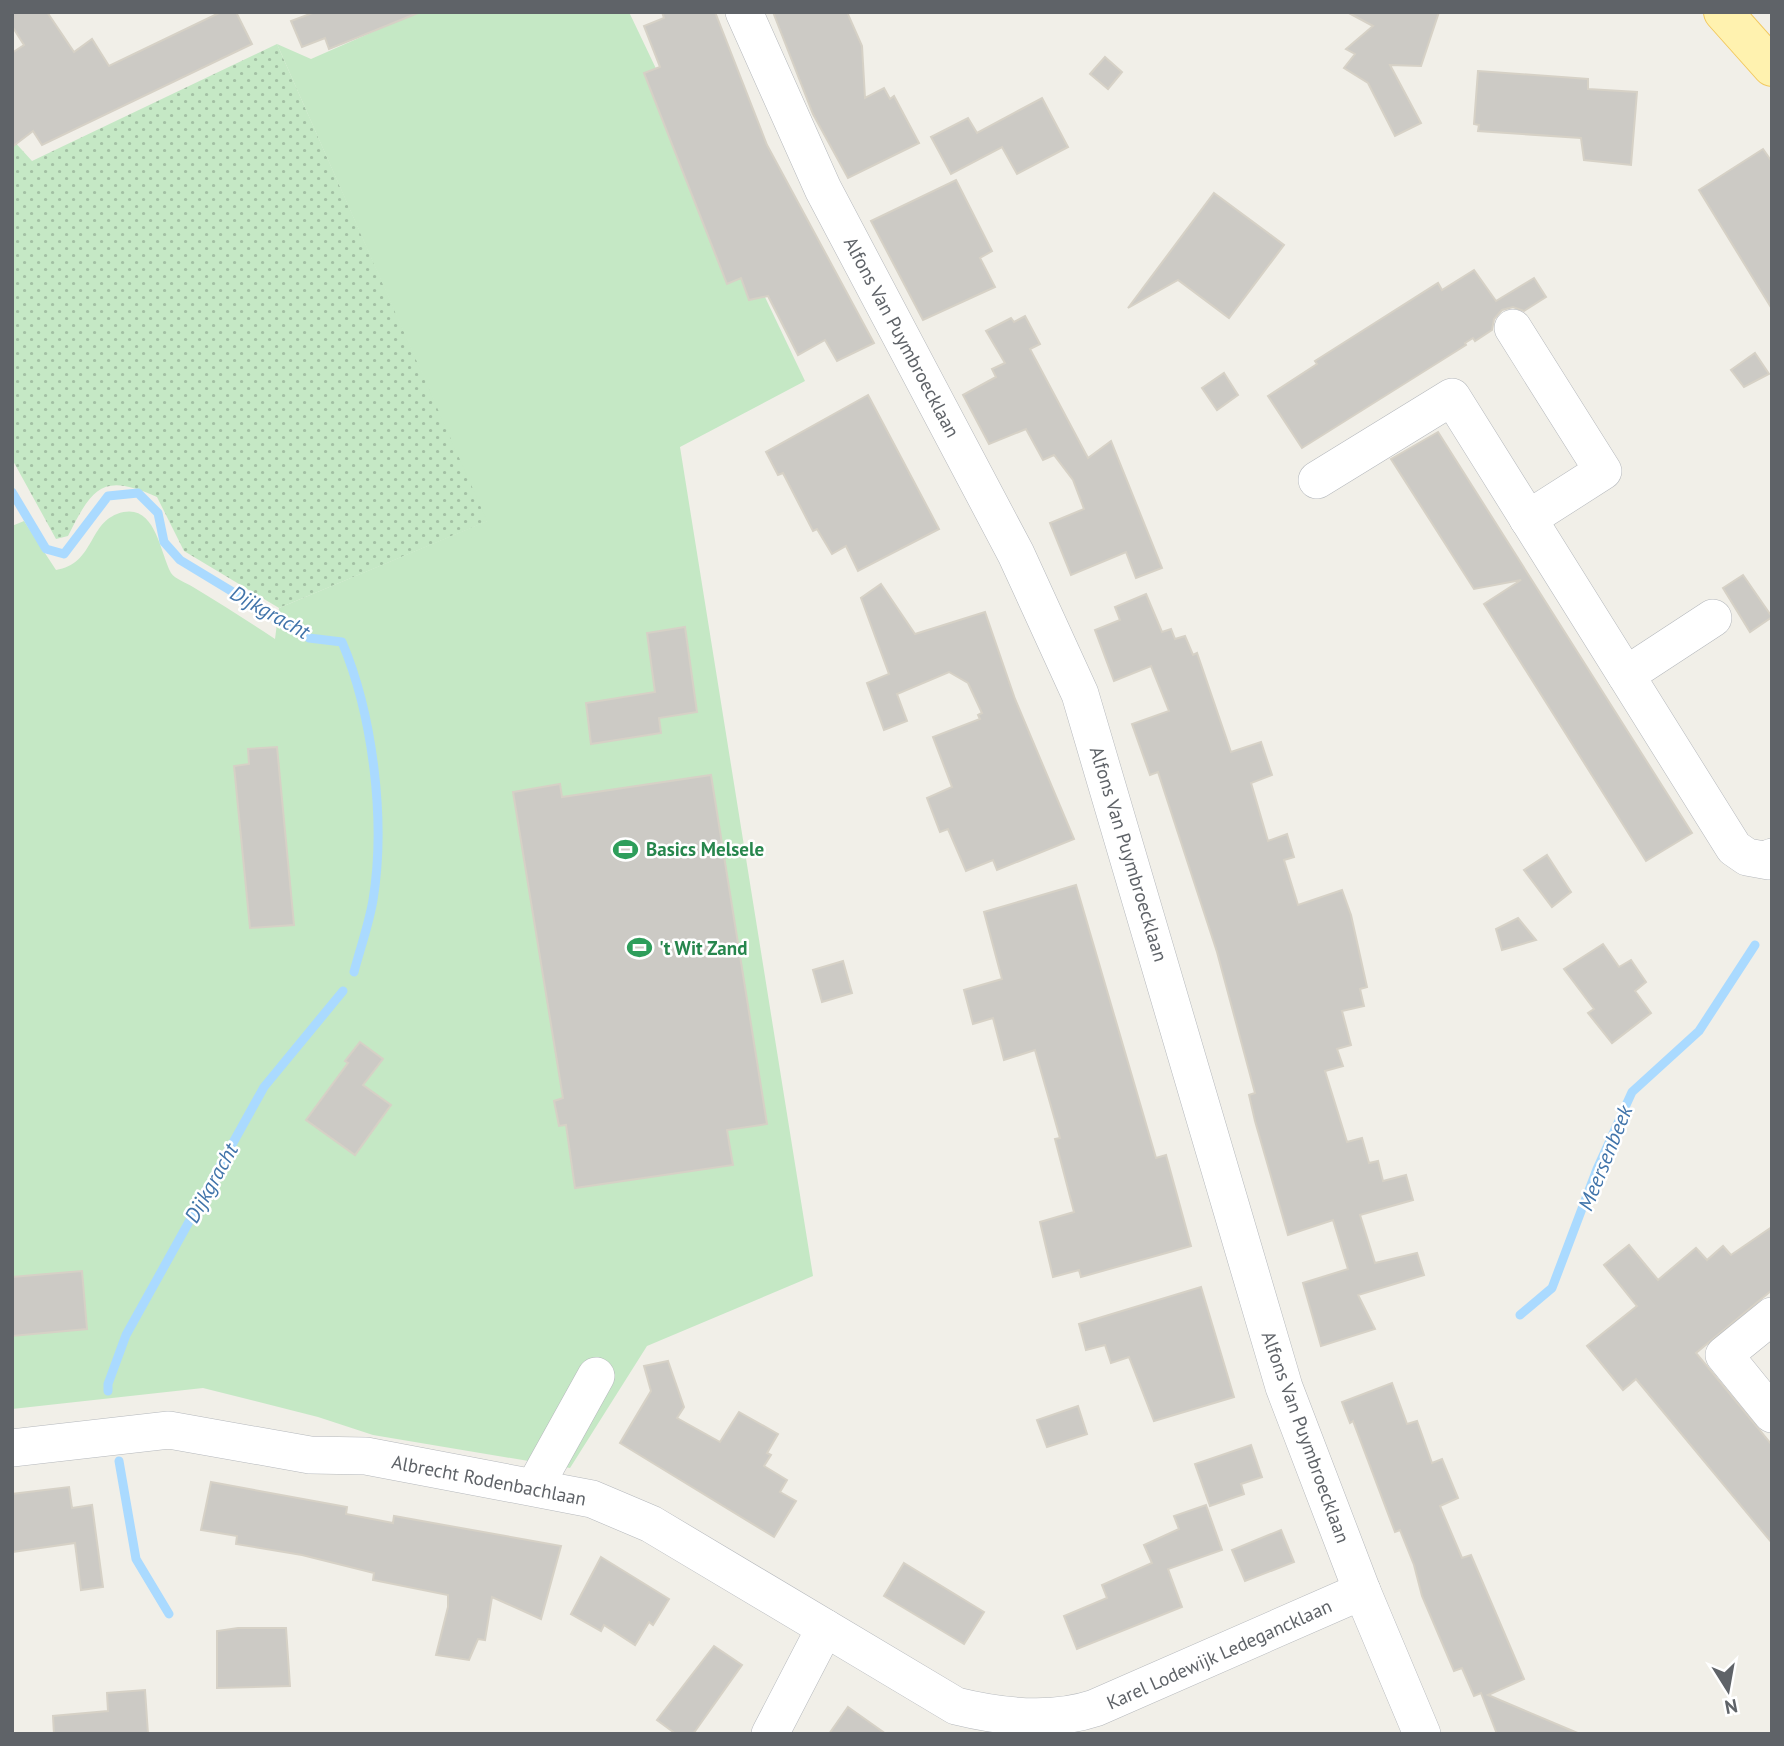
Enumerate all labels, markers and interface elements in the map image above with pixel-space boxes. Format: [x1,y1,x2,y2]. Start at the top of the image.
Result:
street label: Alfons Van Puymbroecklaan [839,233,965,441]
water label: Dijkgracht [225,579,316,646]
street label: Alfons Van Puymbroecklaan [1085,744,1173,964]
sports icon: Basics Melsele [612,835,640,863]
place label: Basics Melsele [646,837,764,861]
sports icon: 't Wit Zand [625,934,653,962]
place label: 't Wit Zand [659,936,747,960]
water label: Meersenbeek [1572,1100,1639,1215]
water label: Dijkgracht [178,1137,245,1228]
street label: Alfons Van Puymbroecklaan [1256,1328,1356,1546]
street label: Albrecht Rodenbachlaan [390,1449,588,1511]
street label: Karel Lodewijk Ledegancklaan [1103,1593,1335,1715]
north arrow [1693,1655,1763,1725]
text: N [1723,1694,1740,1720]

